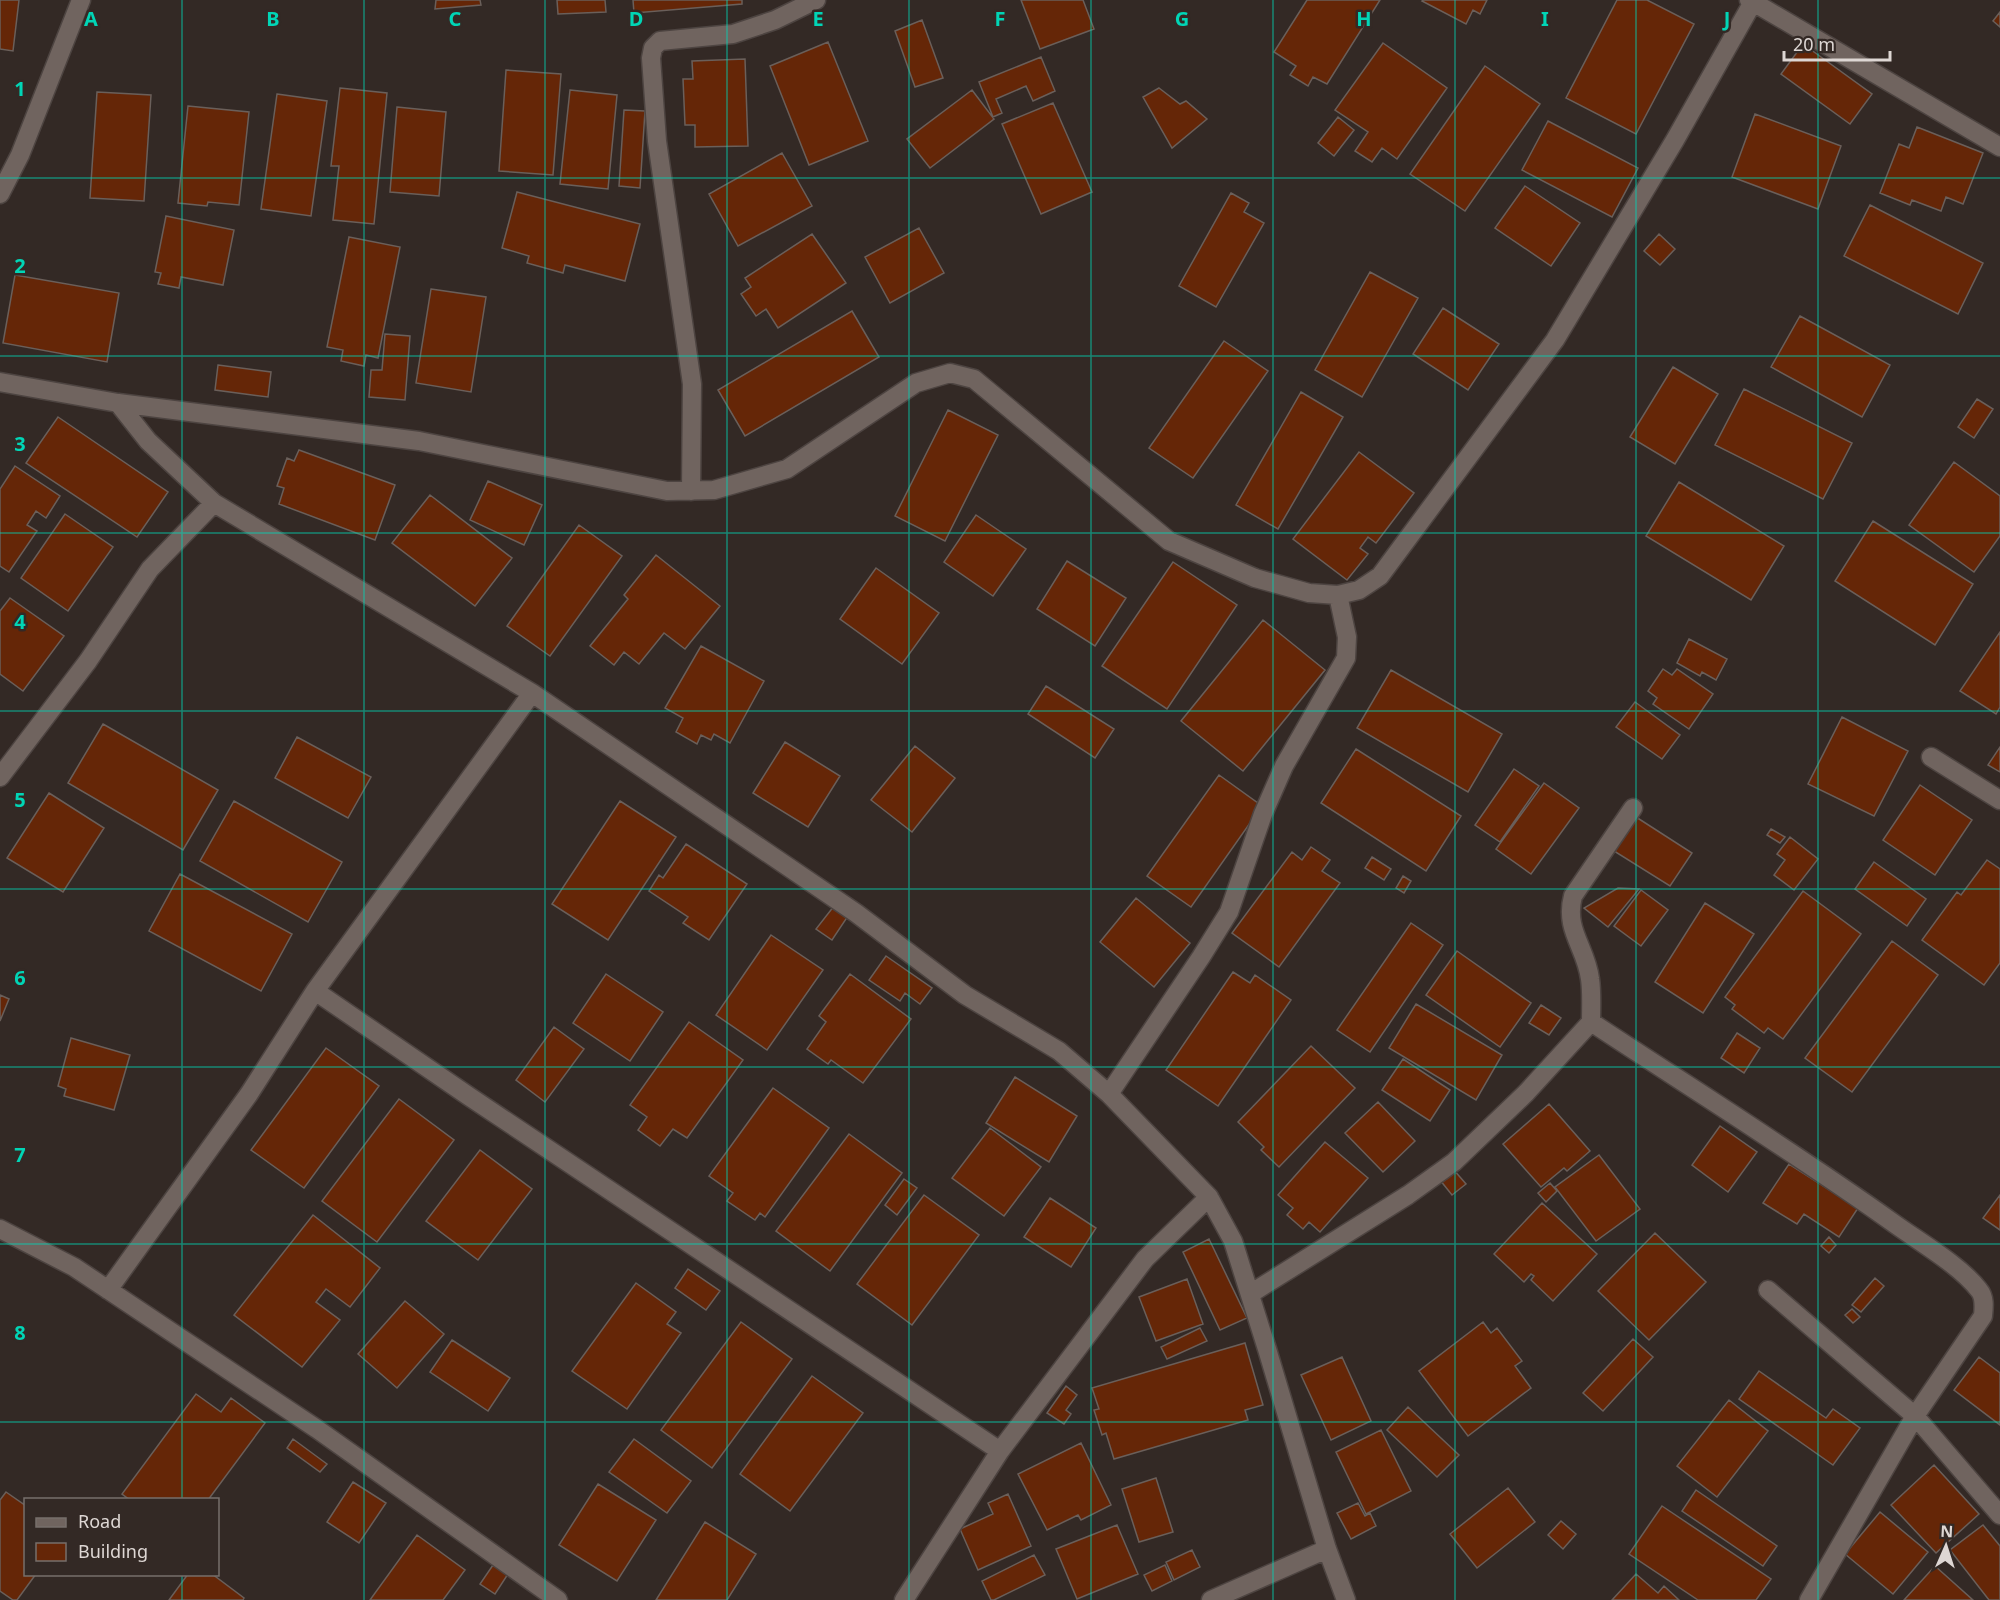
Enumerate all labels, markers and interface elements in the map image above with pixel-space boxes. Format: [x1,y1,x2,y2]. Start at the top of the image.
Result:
text: A [84,5,98,32]
text: B [266,5,280,32]
text: C [449,5,462,32]
text: D [629,5,643,32]
text: E [812,5,824,32]
text: F [995,5,1005,32]
text: G [1175,5,1189,32]
text: H [1356,5,1372,32]
text: I [1541,5,1549,32]
text: J [1722,5,1730,32]
scale bar [1784,24,1890,62]
text: 20 m [1793,32,1835,56]
text: 1 [14,75,26,102]
text: 2 [14,252,26,279]
text: 3 [14,430,26,457]
text: 4 [14,608,26,635]
text: 5 [14,786,26,813]
text: 6 [14,964,26,991]
text: 7 [14,1141,26,1168]
text: 8 [14,1319,26,1346]
legend [24,1498,219,1576]
text: Road [78,1509,121,1533]
north arrow [1916,1516,1976,1576]
text: N [1940,1520,1954,1542]
text: Building [78,1539,148,1563]

